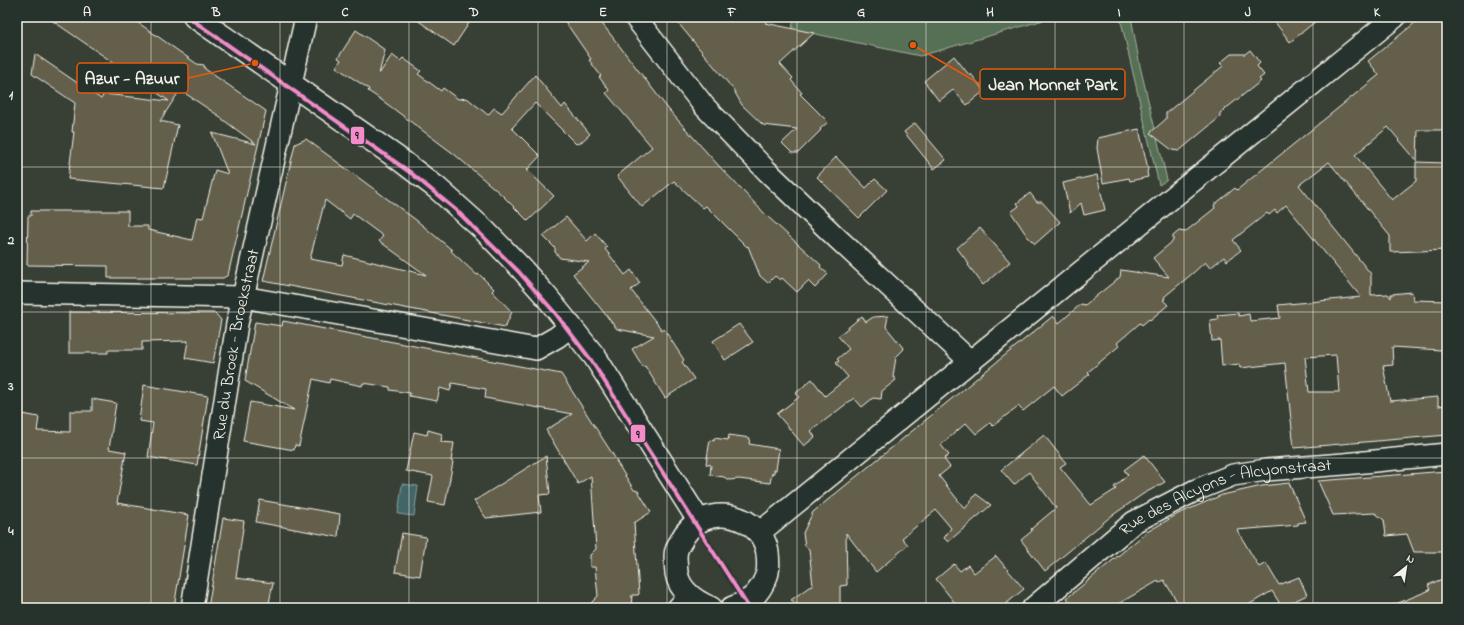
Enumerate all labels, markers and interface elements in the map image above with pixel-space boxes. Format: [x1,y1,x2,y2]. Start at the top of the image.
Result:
text: A [83,3,91,22]
text: B [211,3,221,22]
text: C [341,3,349,22]
text: D [468,3,479,22]
text: E [599,3,607,22]
text: F [727,3,737,22]
text: G [857,3,865,22]
text: H [986,3,994,22]
text: I [1117,3,1121,22]
text: J [1245,3,1251,22]
text: K [1374,3,1381,22]
callout: Azur - Azuur [77,63,188,93]
text: Azur - Azuur [85,67,180,93]
callout: Jean Monnet Park [980,69,1125,99]
text: Jean Monnet Park [988,73,1119,99]
text: 1 [9,86,14,105]
line badge: 9 [350,126,365,145]
text: 9 [354,128,359,144]
text: 2 [7,231,15,250]
street label: Rue du Broek - Broekstraat [206,246,266,442]
text: 3 [7,377,14,396]
line badge: 9 [630,424,646,443]
text: 9 [635,427,640,443]
street label: Rue des Alcyons - Alcyonstraat [1114,452,1333,542]
text: 4 [7,522,14,541]
north arrow [1386,547,1426,587]
text: N [1403,550,1418,568]

